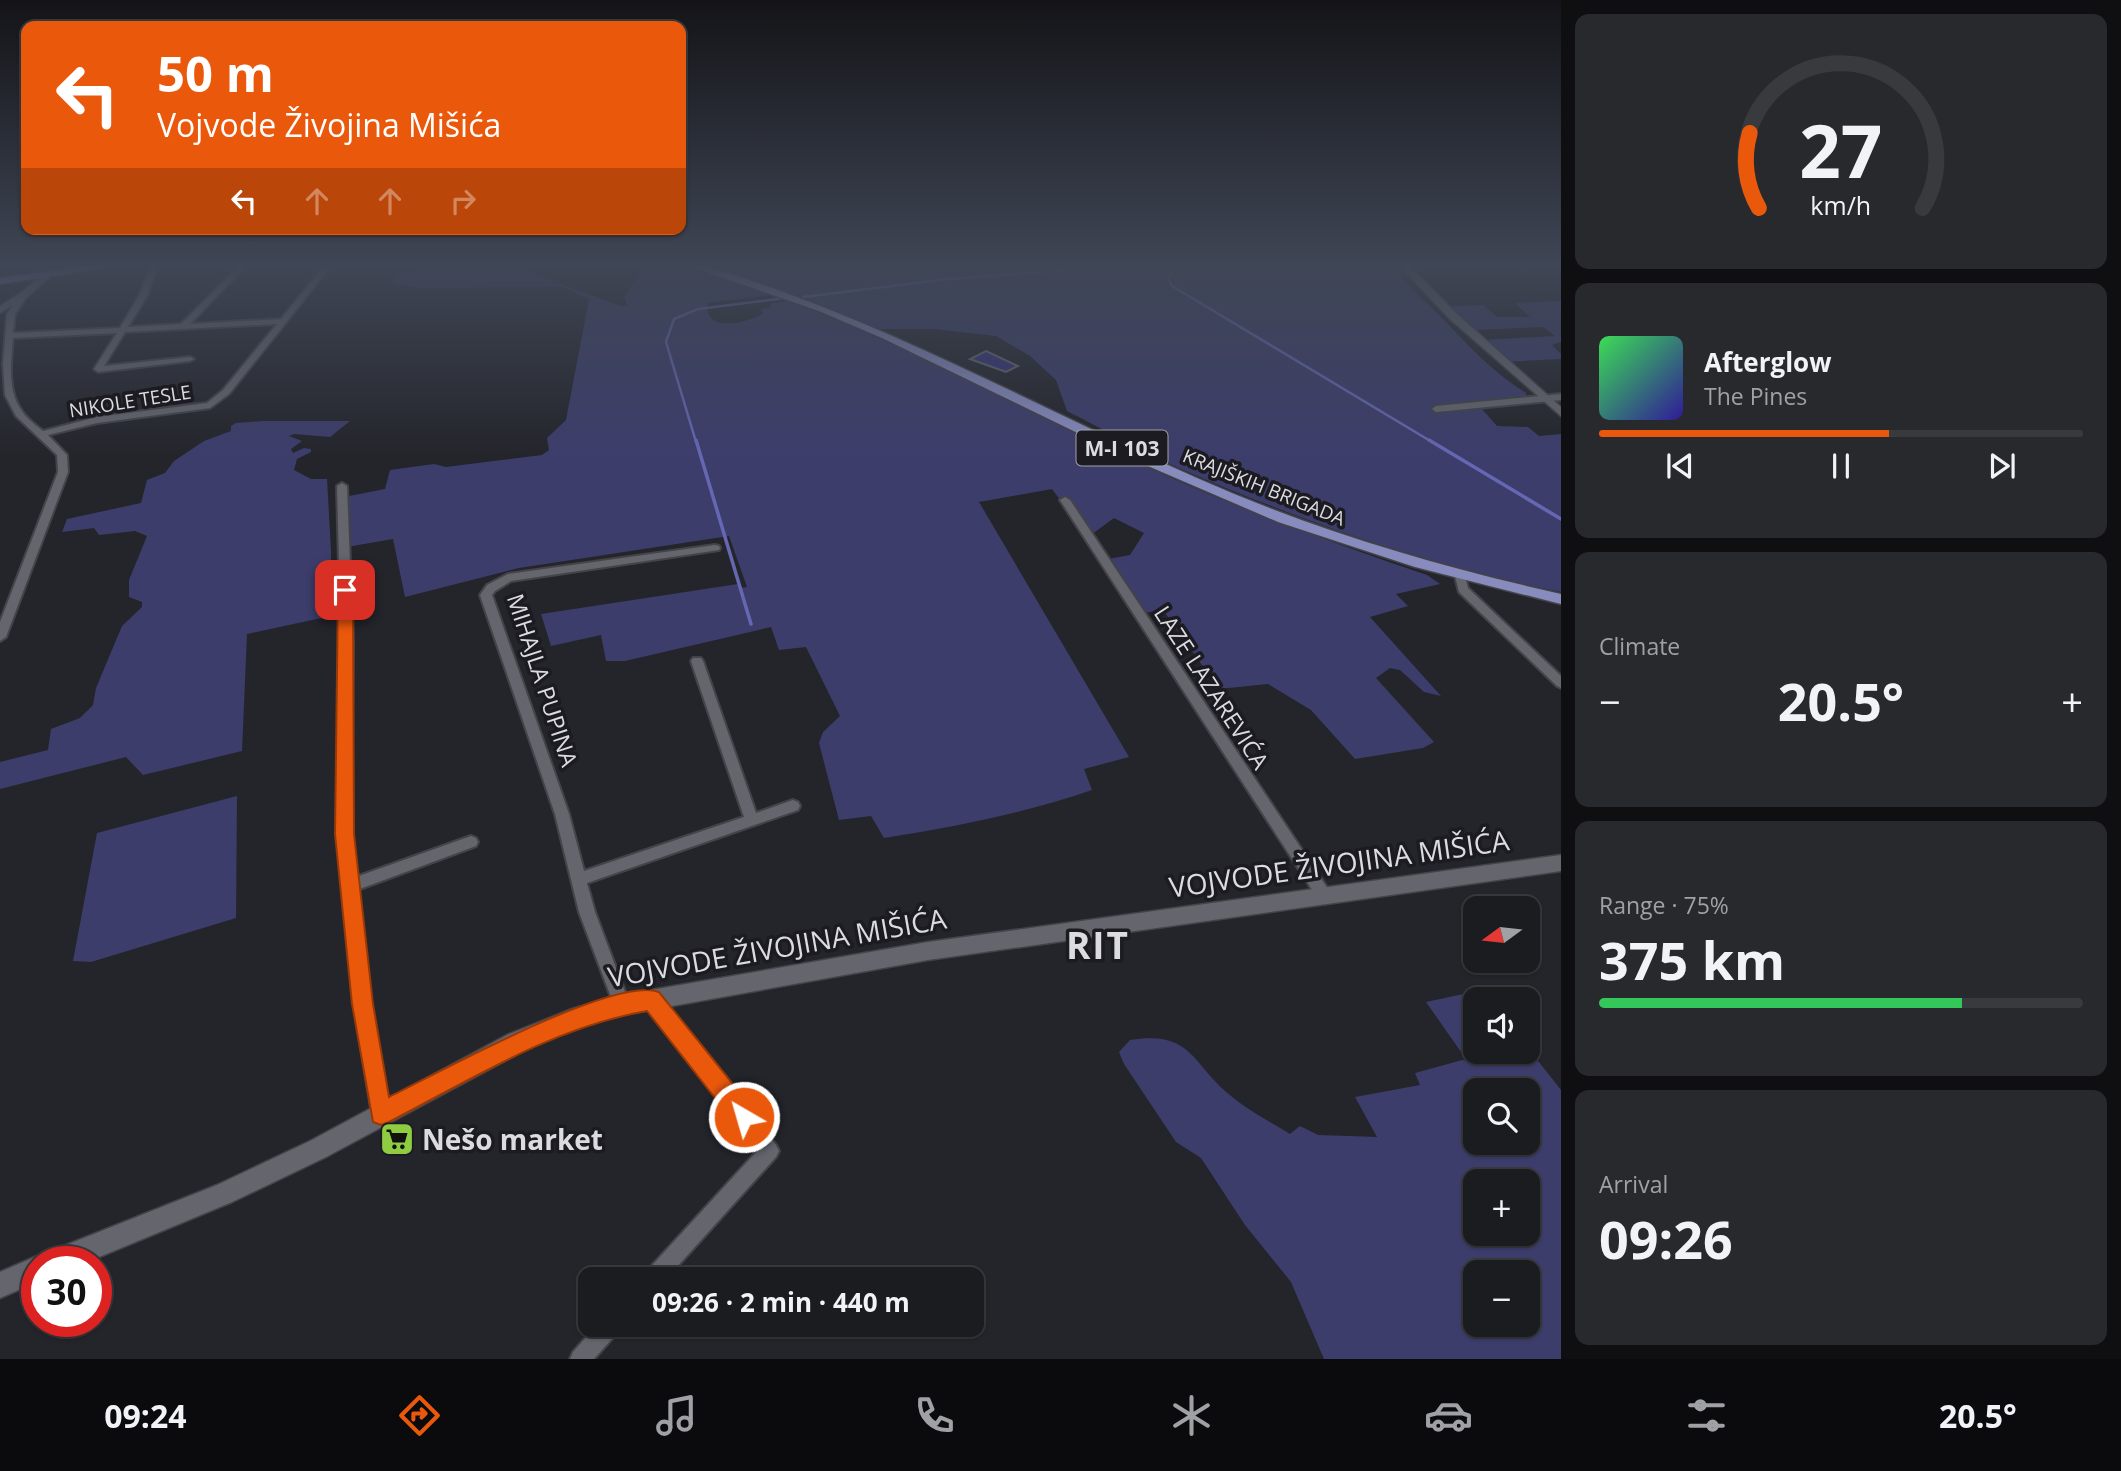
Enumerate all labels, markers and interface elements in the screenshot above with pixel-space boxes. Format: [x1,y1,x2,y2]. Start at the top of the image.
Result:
text: 50 m [157,40,274,106]
icon: left [42,49,133,140]
text: 27 [1799,100,1883,199]
text: Vojvode Živojina Mišića [157,103,501,146]
icon: left [225,182,263,220]
icon: ahead [298,182,336,220]
icon: ahead [371,182,409,220]
icon: right [444,182,482,220]
text: km/h [1811,187,1871,221]
text: Afterglow [1704,344,1831,380]
street label: NIKOLE TESLE [67,379,193,423]
text: The Pines [1704,380,1807,412]
road number: M-I 103 [1076,430,1168,466]
street label: KRAJIŠKIH BRIGADA [1179,443,1349,531]
icon: previous [1661,447,1699,485]
icon: pause [1822,447,1860,485]
icon: next [1983,447,2021,485]
pin [315,560,375,620]
icon: arrive [326,571,364,609]
street label: MIHAJLA PUPINA [500,589,586,771]
street label: LAZE LAZAREVIĆA [1147,599,1277,775]
text: Climate [1599,630,1680,662]
text: 20.5° [1778,665,1904,736]
text: − [1599,675,1621,727]
text: + [2061,675,2083,727]
street label: VOJVODE ŽIVOJINA MIŠIĆA [1167,820,1512,906]
text: Range · 75% [1599,889,1729,921]
north arrow [1463,896,1540,973]
map controls [1463,896,1540,1337]
street label: VOJVODE ŽIVOJINA MIŠIĆA [605,898,949,995]
district label: RIT [1066,919,1130,970]
text: 375 km [1599,924,1785,995]
button: sound [1463,987,1540,1064]
button: search [1463,1078,1540,1155]
position arrow [707,1080,781,1154]
supermarket icon: Nešo market [378,1120,416,1158]
place label: Nešo market [422,1120,603,1158]
text: Arrival [1599,1168,1668,1200]
button: + [1463,1169,1540,1246]
text: 09:26 [1599,1203,1733,1274]
speed limit sign: 30 [21,1246,112,1337]
button: − [1463,1260,1540,1337]
text: 09:26 · 2 min · 440 m [652,1284,910,1320]
icon: directions [395,1391,444,1440]
icon: music [652,1391,701,1440]
icon: phone [910,1391,959,1440]
icon: climate [1167,1391,1216,1440]
icon: car [1424,1391,1473,1440]
icon: filters [1682,1391,1731,1440]
text: 09:24 [104,1394,186,1437]
text: 20.5° [1939,1394,2017,1437]

